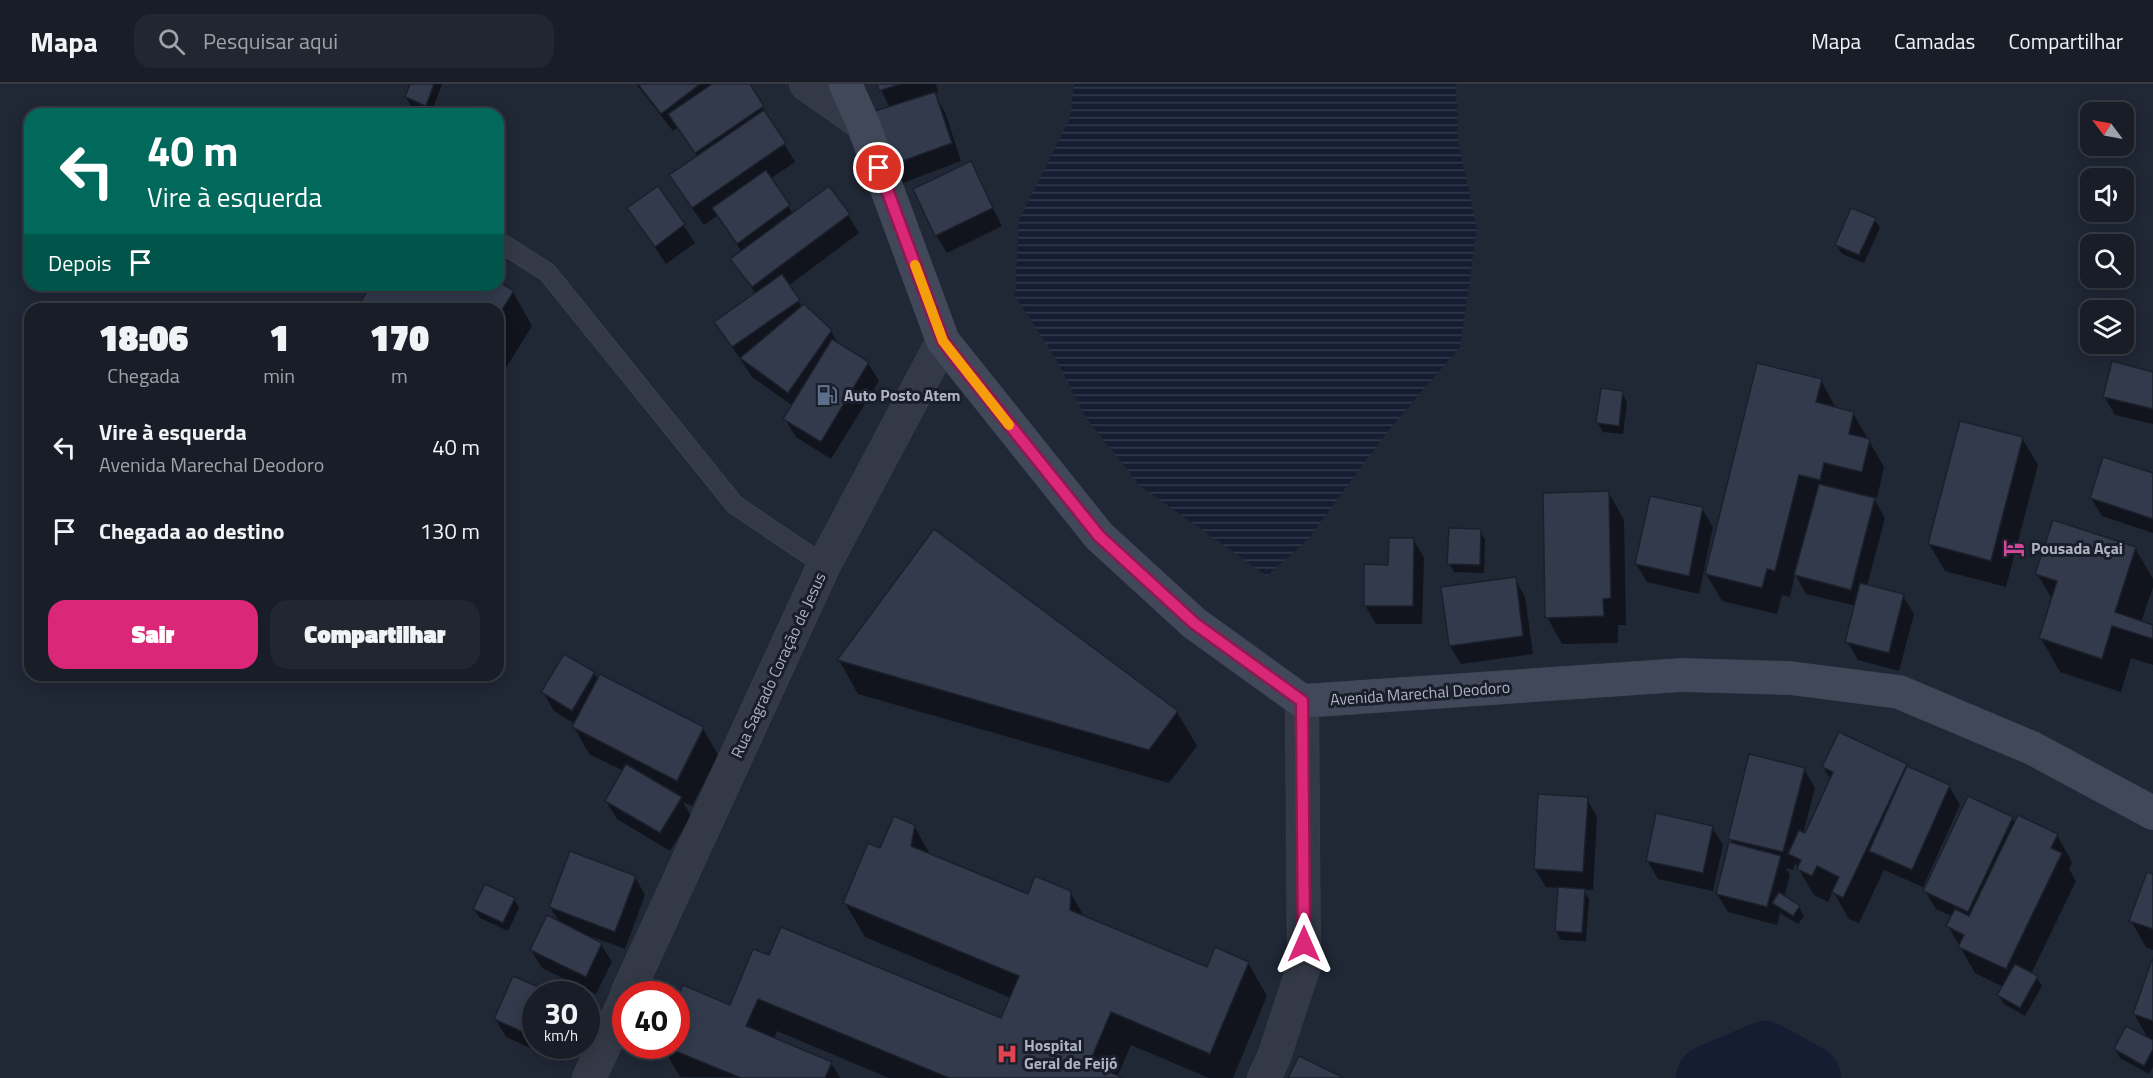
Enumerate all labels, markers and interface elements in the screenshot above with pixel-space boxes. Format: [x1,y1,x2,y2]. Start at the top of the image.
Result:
search box [134,14,554,68]
text: Mapa [30,20,98,63]
text: Pesquisar aqui [203,24,338,58]
icon: search [155,25,188,58]
text: Mapa [1811,25,1861,57]
text: Camadas [1894,25,1975,57]
text: Compartilhar [2008,25,2123,57]
north arrow [2080,102,2134,156]
map controls [2080,102,2134,354]
text: 40 m [147,118,239,182]
icon: left [48,132,126,210]
pin [853,142,904,193]
icon: arrive [862,151,895,184]
button: sound [2080,168,2134,222]
text: Vire à esquerda [147,176,322,217]
button: search [2080,234,2134,288]
text: Depois [48,246,112,280]
icon: arrive [124,246,157,279]
button: layers [2080,300,2134,354]
text: 18:06 [99,310,188,365]
text: 1 [269,310,289,365]
text: 170 [370,310,429,365]
text: Chegada [107,360,180,391]
text: min [263,360,295,391]
text: m [391,360,408,391]
fuel station icon: Auto Posto Atem [815,383,839,407]
place label: Auto Posto Atem [844,383,961,407]
text: Vire à esquerda [99,415,247,449]
text: 40 m [432,430,480,464]
icon: left [48,431,81,464]
text: Avenida Marechal Deodoro [99,449,324,480]
text: Chegada ao destino [99,514,285,548]
text: 130 m [420,514,480,548]
icon: arrive [48,515,81,548]
hotel icon: Pousada Açai [2002,536,2026,560]
place label: Pousada Açai [2031,536,2123,560]
street label: Rua Sagrado Coração de Jesus [724,568,832,762]
button: Sair [48,600,258,669]
button: Compartilhar [270,600,480,669]
street label: Avenida Marechal Deodoro [1329,675,1511,711]
position arrow [1272,912,1336,976]
speed limit sign: 40 [612,981,690,1059]
text: 30 [544,990,578,1036]
text: km/h [544,1024,578,1047]
place label: Hospital Geral de Feijó [1024,1033,1118,1075]
hospital icon: Hospital Geral de Feijó [995,1042,1019,1066]

